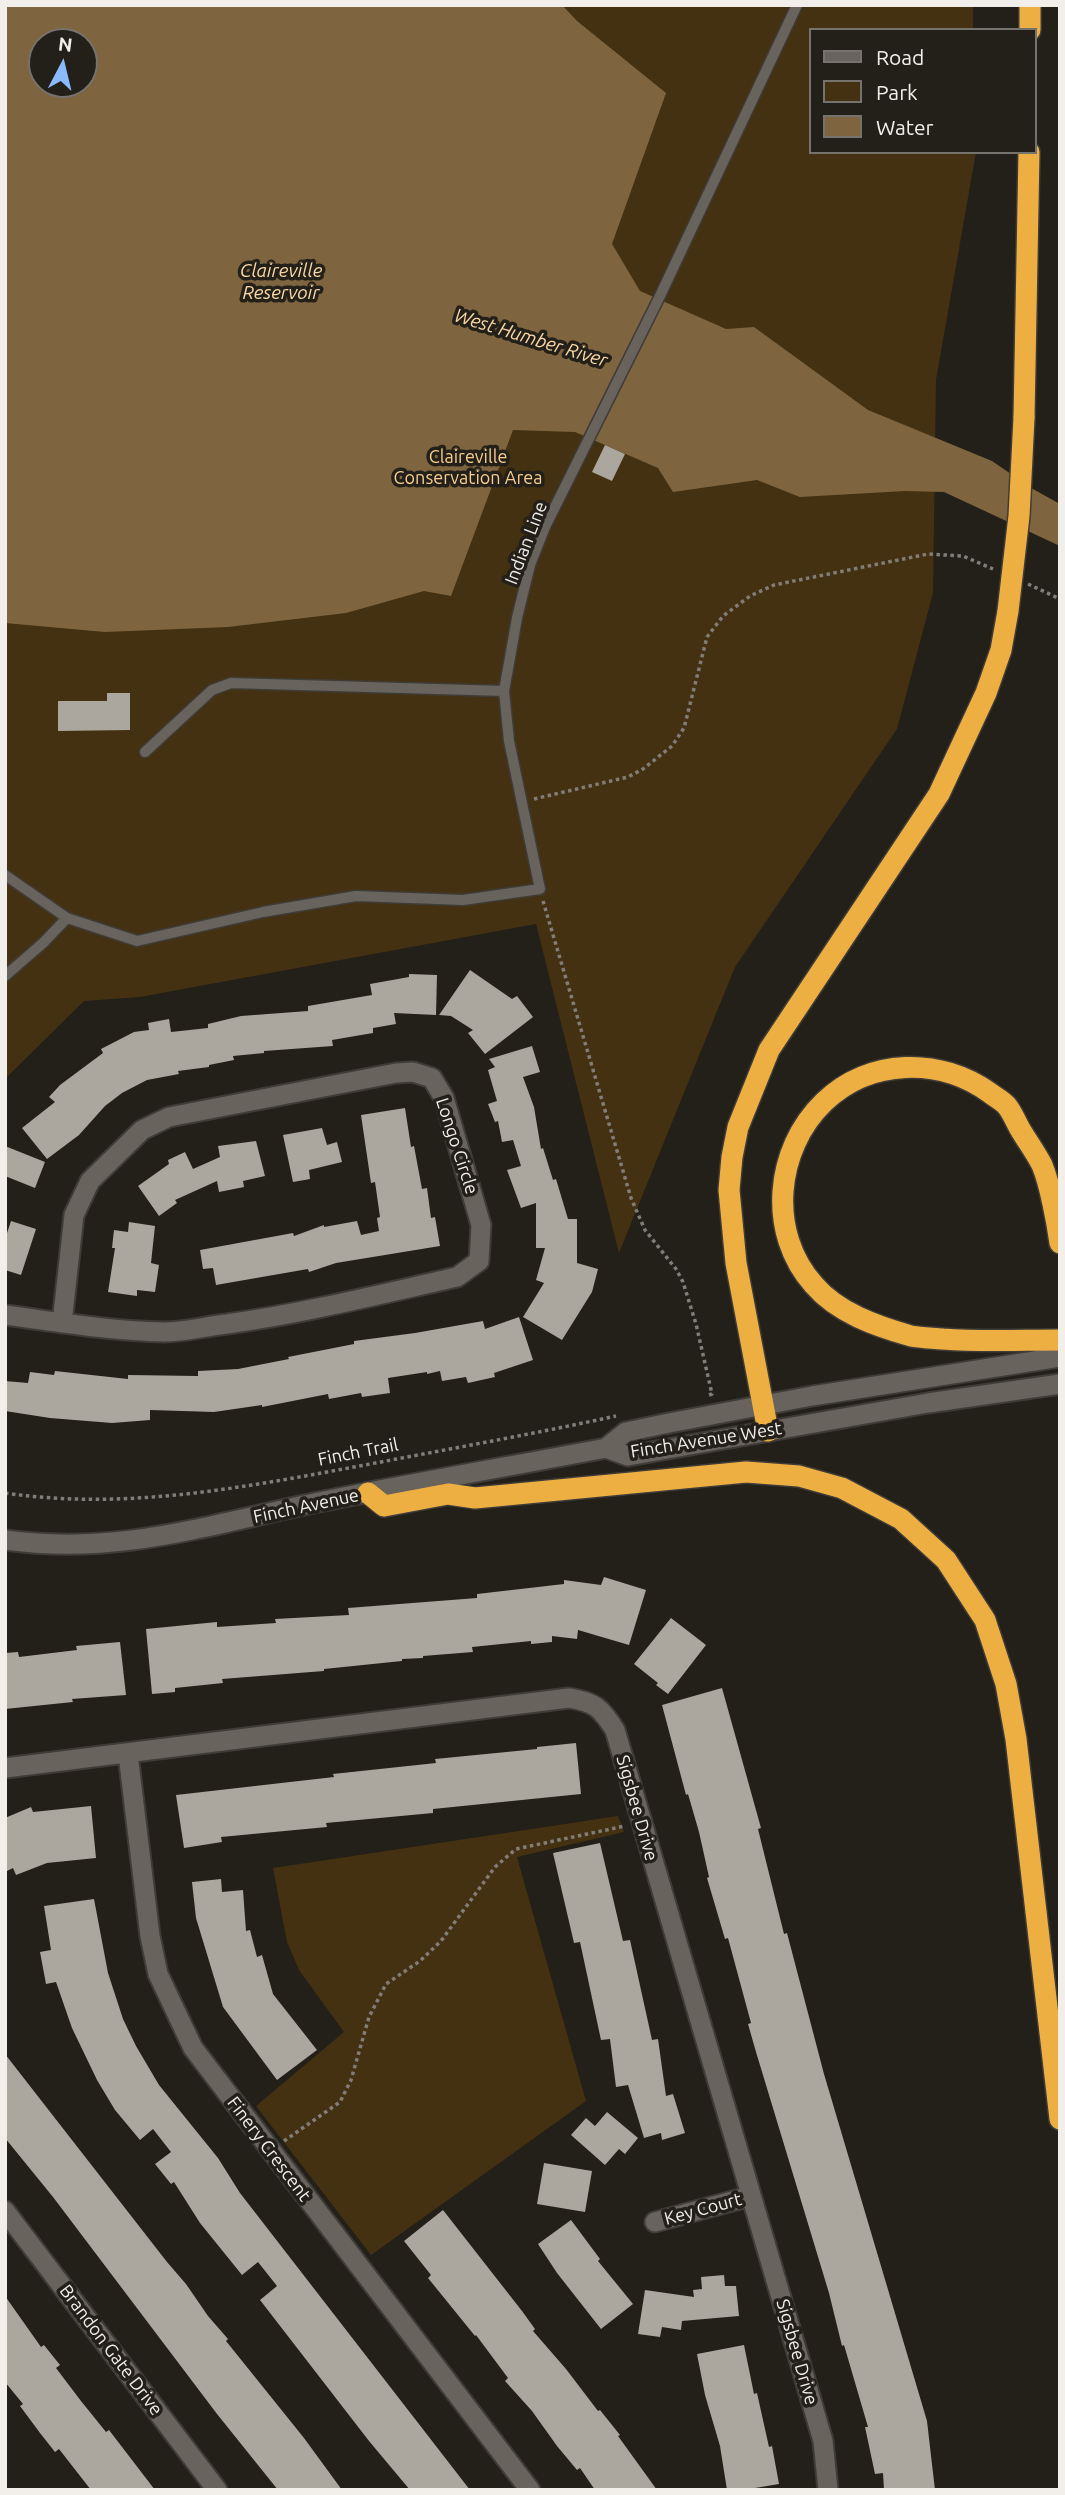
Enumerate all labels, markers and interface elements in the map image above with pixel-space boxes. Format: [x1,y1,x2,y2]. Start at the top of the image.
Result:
north arrow [28,28,98,98]
legend [810,28,1037,154]
text: N [57,32,74,56]
text: Road [876,45,924,69]
text: Park [876,80,918,104]
text: Water [876,115,934,139]
water label: Claireville Reservoir [240,260,322,304]
water label: West Humber River [452,304,610,372]
park label: Claireville Conservation Area [394,446,542,489]
street label: Indian Line [500,498,552,588]
street label: Longo Circle [431,1095,483,1197]
street label: Finch Avenue West [629,1417,783,1463]
street label: Finch Trail [316,1434,400,1470]
street label: Finch Avenue [251,1484,361,1528]
street label: Sigsbee Drive [612,1753,662,1863]
street label: Finery Crescent [223,2092,315,2206]
street label: Key Court [662,2188,744,2230]
street label: Brandon Gate Drive [55,2280,167,2420]
street label: Sigsbee Drive [772,2297,822,2407]

